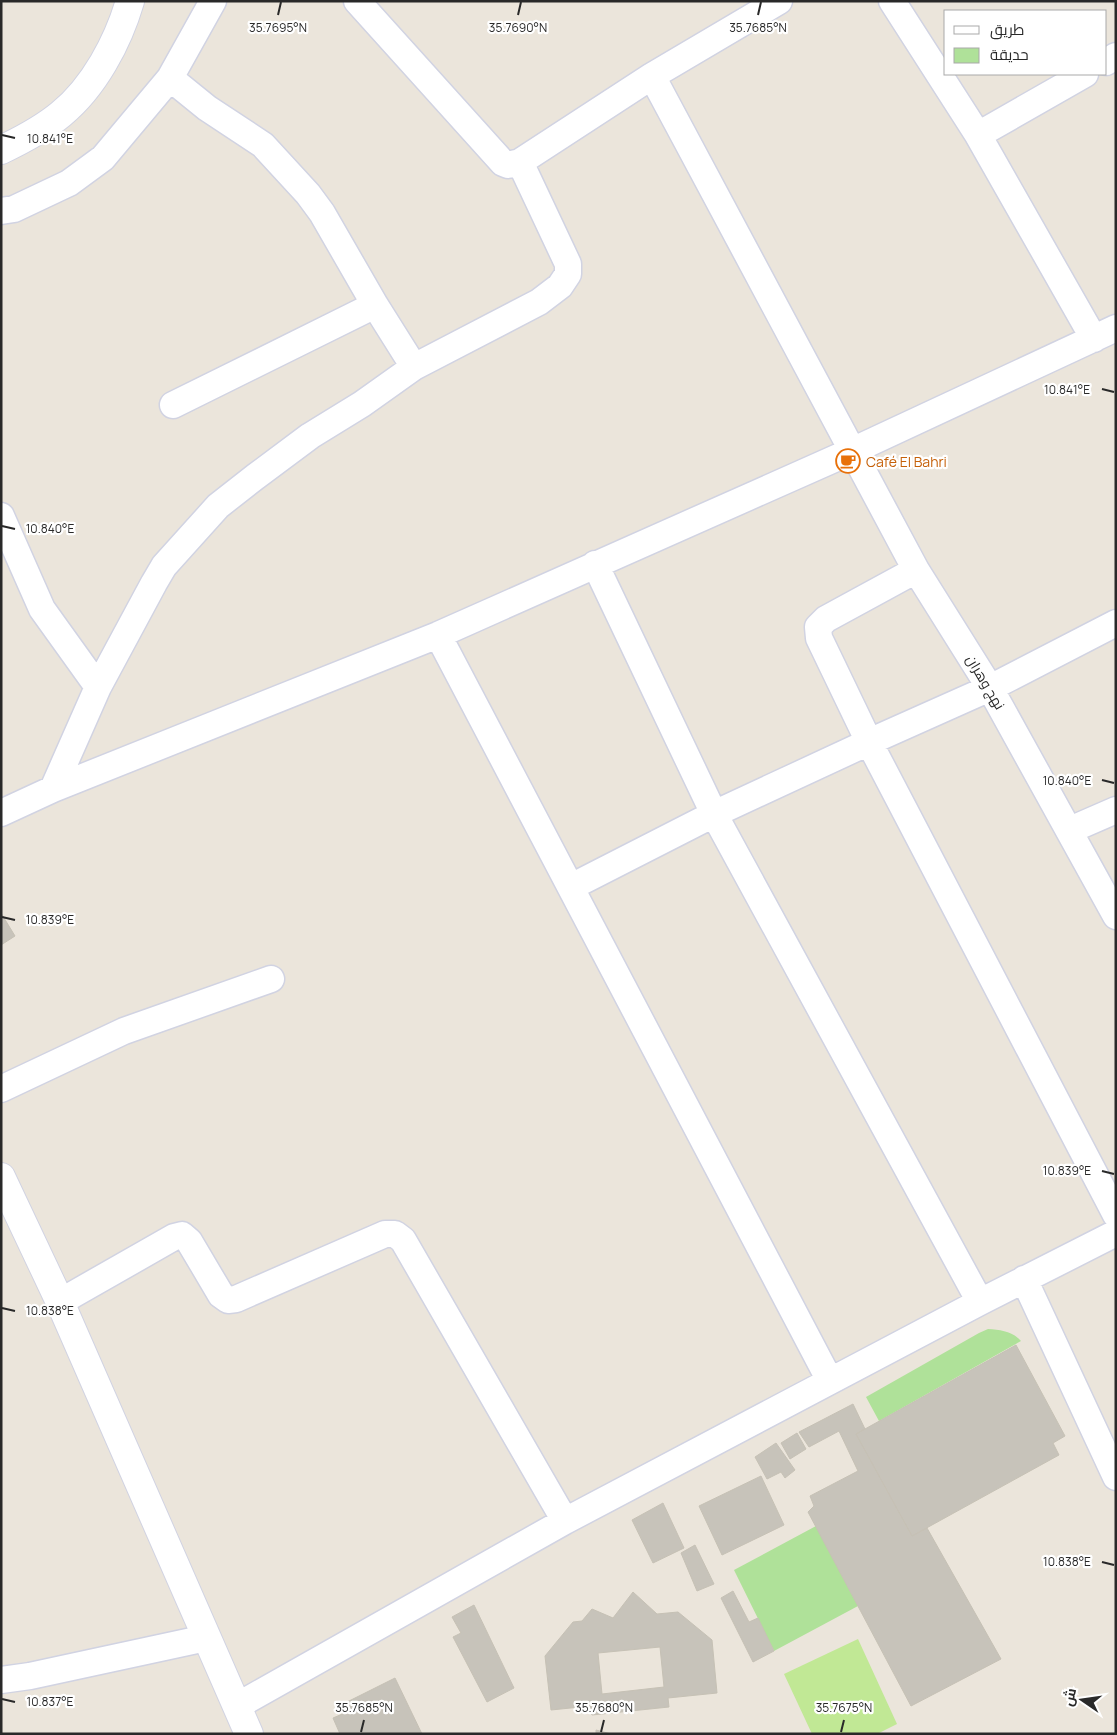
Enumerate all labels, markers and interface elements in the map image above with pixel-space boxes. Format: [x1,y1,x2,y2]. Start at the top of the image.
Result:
legend [944,10,1107,75]
text: 35.7695°N [249,19,307,36]
text: 35.7690°N [489,19,547,36]
text: 35.7685°N [729,19,787,36]
text: طريق [990,19,1024,40]
text: حديقة [990,44,1029,65]
text: 10.841°E [27,130,73,147]
text: 10.841°E [1044,381,1090,398]
cafe icon: Café El Bahri [835,448,861,474]
place label: Café El Bahri [866,452,947,471]
text: 10.840°E [26,520,74,537]
street label: نهج وهران [962,651,1010,713]
text: 10.840°E [1043,772,1091,789]
text: 10.839°E [26,911,74,928]
text: 10.839°E [1043,1162,1091,1179]
text: 10.838°E [26,1302,74,1319]
text: 10.838°E [1043,1553,1091,1570]
north arrow [1057,1675,1107,1725]
text: ش [1058,1686,1080,1708]
text: 10.837°E [27,1693,74,1710]
text: 35.7685°N [335,1699,393,1716]
text: 35.7680°N [575,1699,633,1716]
text: 35.7675°N [816,1699,872,1716]

